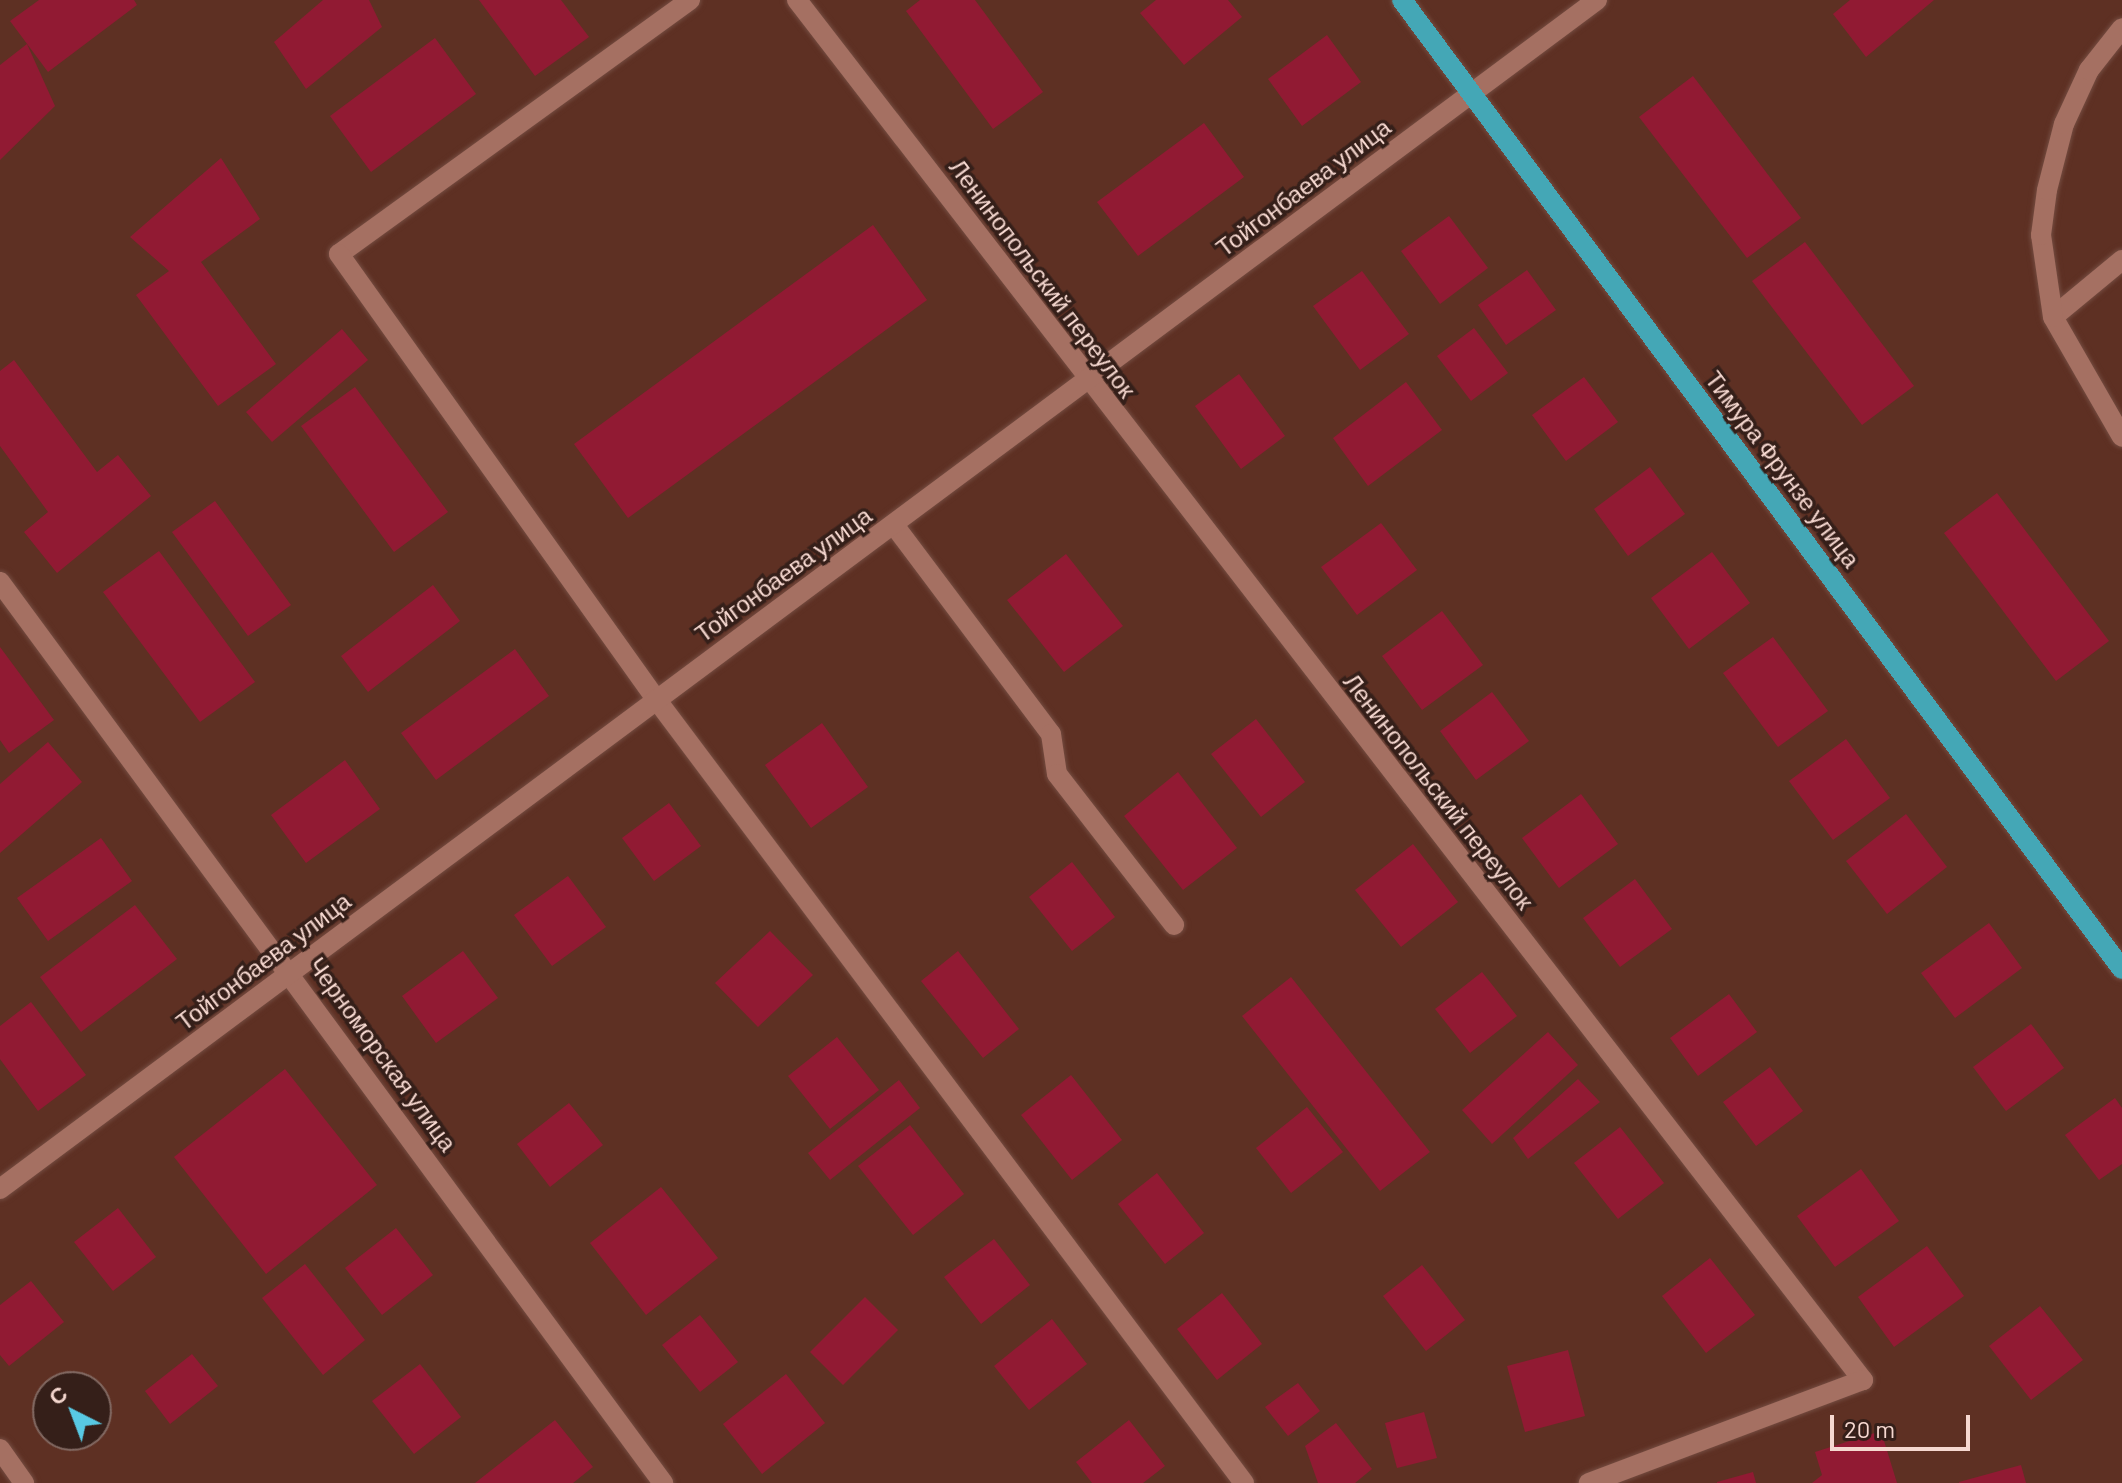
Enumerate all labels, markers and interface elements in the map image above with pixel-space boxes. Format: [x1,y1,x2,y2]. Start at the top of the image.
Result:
street label: Тойгонбаева улица [1210,112,1396,262]
street label: Ленинопольский переулок [944,153,1142,403]
street label: Тимура Фрунзе улица [1700,365,1866,573]
street label: Тойгонбаева улица [689,500,877,648]
street label: Ленинопольский переулок [1338,667,1540,915]
street label: Тойгонбаева улица [170,886,356,1036]
street label: Черноморская улица [303,951,463,1157]
north arrow [32,1371,112,1451]
text: С [43,1380,72,1410]
scale bar [1834,1399,1974,1449]
text: 20 m [1844,1414,1895,1443]

